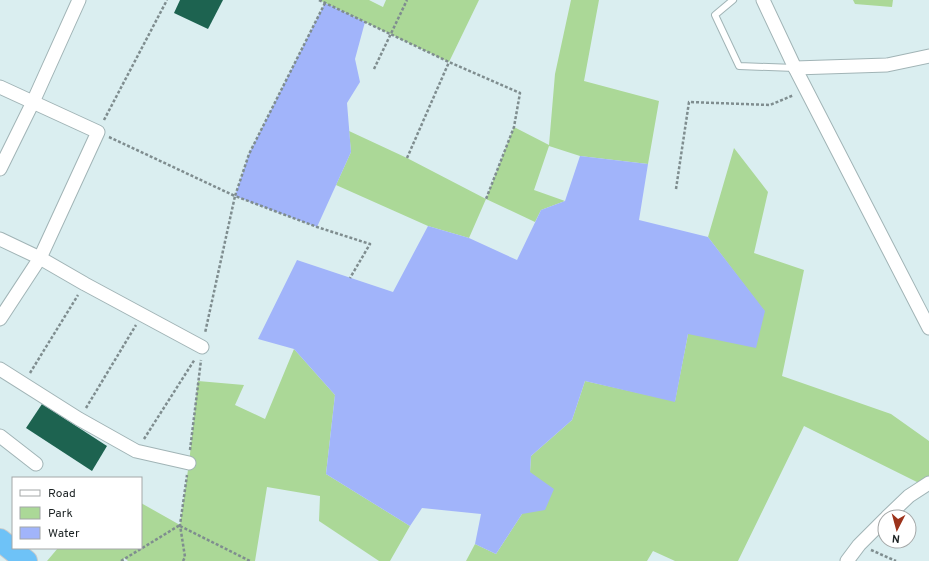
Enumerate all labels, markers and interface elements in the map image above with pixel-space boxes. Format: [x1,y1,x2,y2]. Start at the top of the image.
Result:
legend [12,477,142,549]
text: Road [48,486,76,502]
text: Park [48,506,73,522]
north arrow [877,509,917,549]
text: Water [48,526,80,542]
text: N [891,531,901,545]

